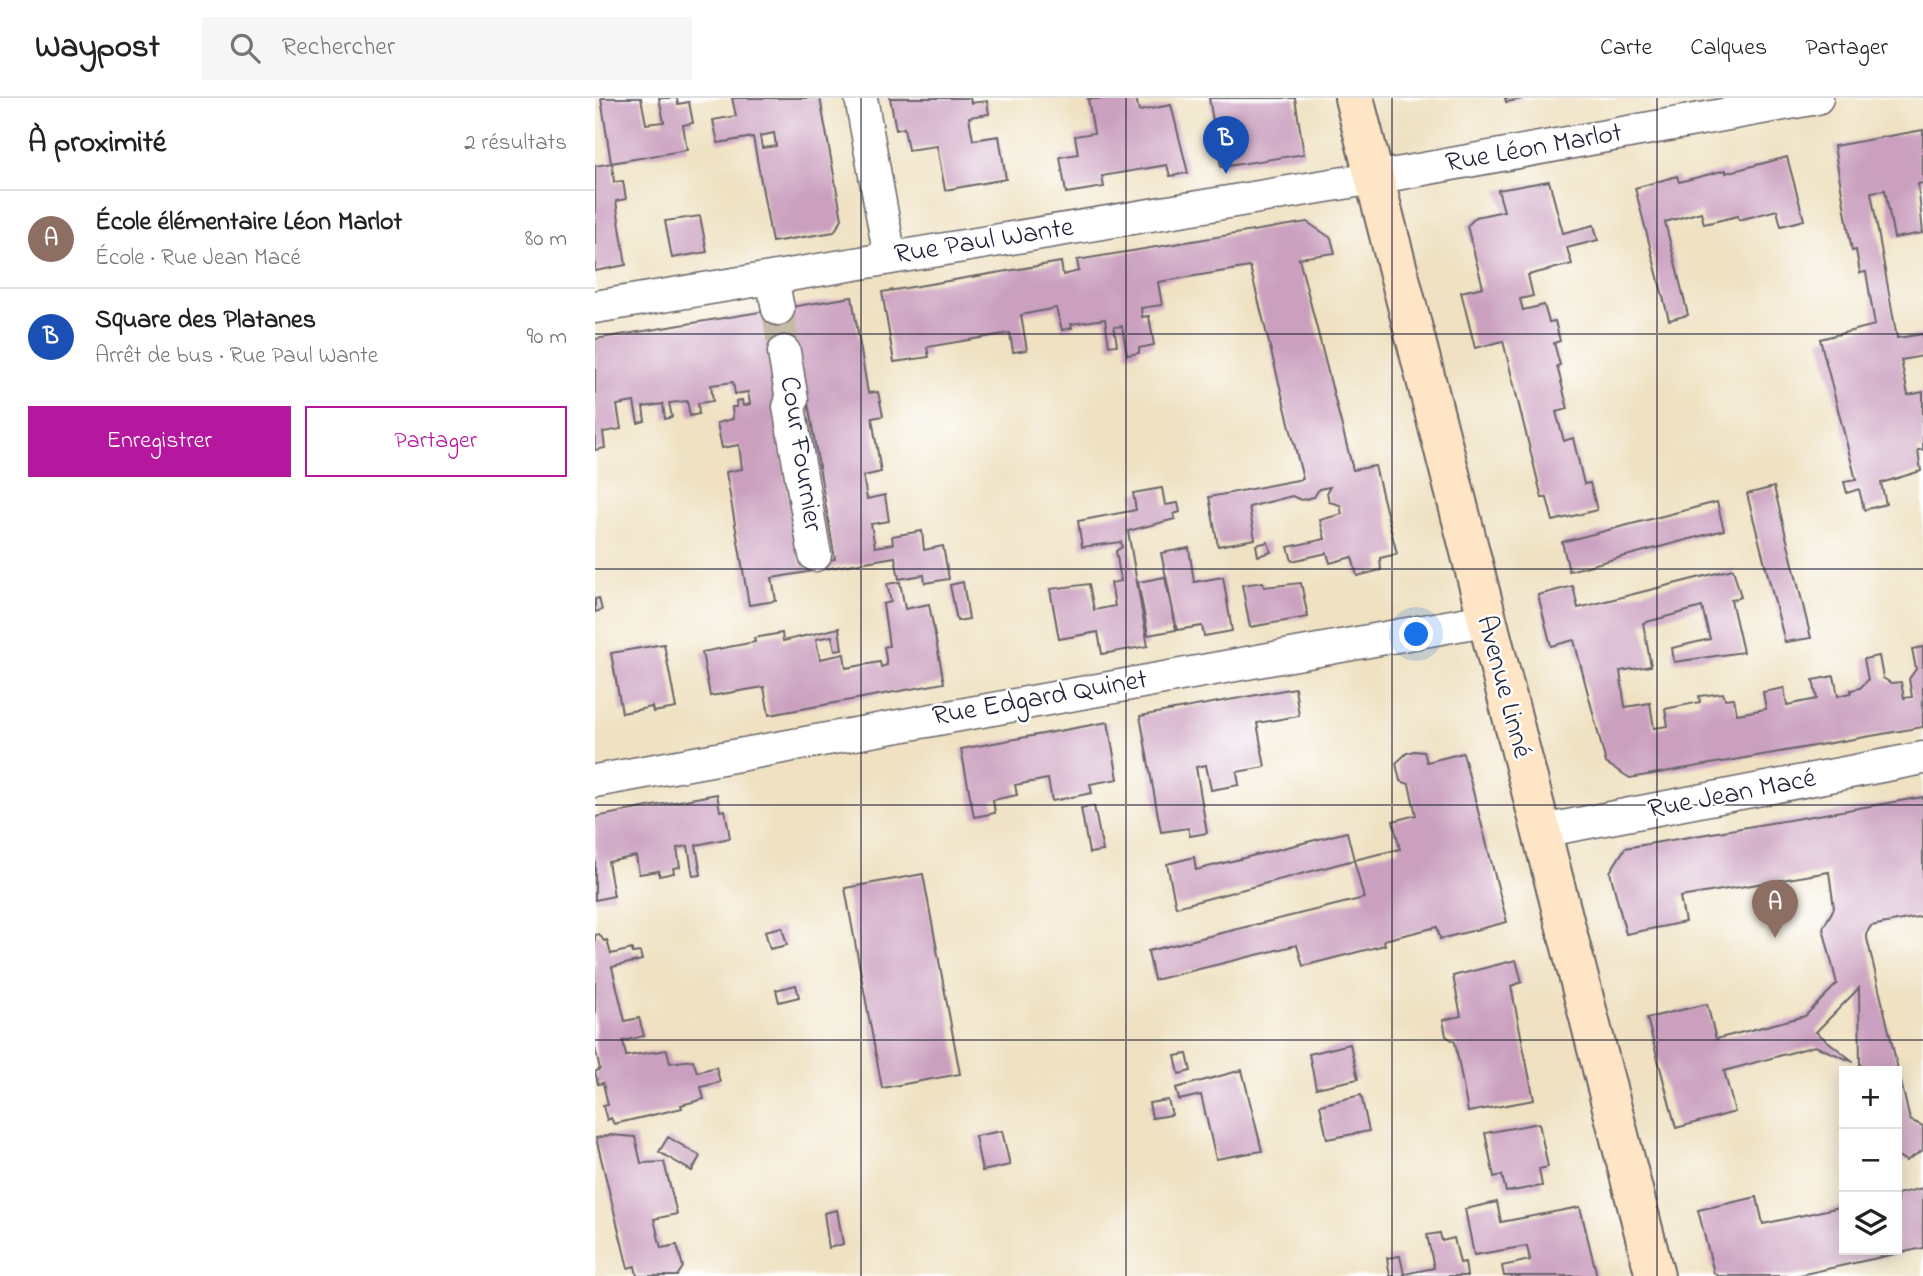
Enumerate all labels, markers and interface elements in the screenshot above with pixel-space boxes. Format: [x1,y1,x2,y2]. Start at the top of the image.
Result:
search box [202,17,692,80]
text: Waypost [35,24,160,72]
icon: search [226,29,264,67]
text: Rechercher [282,29,395,67]
text: Carte [1600,31,1652,66]
text: Calques [1690,31,1767,66]
text: Partager [1805,31,1888,66]
street label: Rue Léon Marlot [1442,113,1626,185]
pin: B [1203,116,1249,174]
text: À proximité [28,122,166,166]
text: 2 résultats [464,127,567,160]
text: École élémentaire Léon Marlot [95,204,402,242]
street label: Rue Paul Wante [891,208,1077,276]
text: A [44,223,58,256]
text: 80 m [525,223,567,256]
text: École · Rue Jean Macé [95,242,301,275]
text: Square des Platanes [95,302,316,340]
text: B [43,321,59,354]
text: 90 m [527,321,567,354]
text: Arrêt de bus · Rue Paul Wante [95,340,378,373]
street label: Cour Fournier [768,374,833,535]
button: Enregistrer [28,406,291,477]
button: Partager [305,406,567,477]
street label: Avenue Linné [1464,611,1542,763]
your location [1399,617,1433,651]
street label: Rue Edgard Quinet [929,660,1151,738]
street label: Rue Jean Macé [1645,759,1820,831]
pin: A [1752,880,1798,938]
map controls [1839,1066,1902,1255]
button: + [1839,1066,1902,1129]
button: − [1839,1129,1902,1192]
button: layers [1839,1192,1902,1255]

